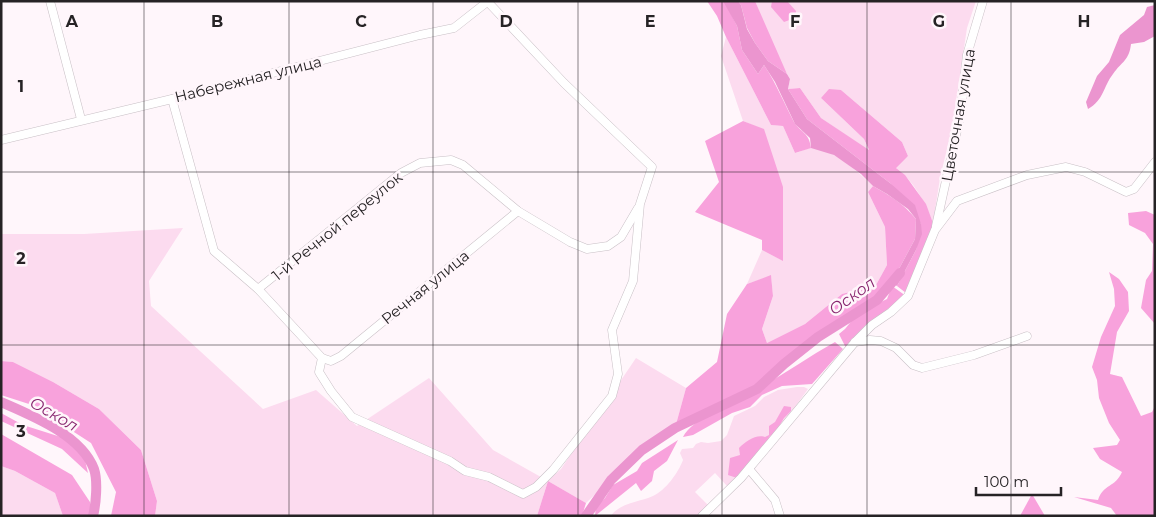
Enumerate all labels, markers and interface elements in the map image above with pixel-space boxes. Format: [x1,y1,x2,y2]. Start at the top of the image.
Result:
text: A [65,12,79,31]
text: B [211,12,223,31]
text: C [355,12,367,31]
text: D [499,12,513,31]
text: E [645,12,655,31]
text: F [790,12,800,31]
text: G [933,12,945,31]
text: H [1078,12,1090,31]
street label: Цветочная улица [937,47,979,183]
street label: Набережная улица [173,52,323,106]
text: 1 [18,77,24,96]
street label: 1-й Речной переулок [268,167,406,285]
street label: Речная улица [377,246,473,328]
text: 2 [16,249,26,268]
water label: Оскол [825,273,879,319]
water label: Оскол [27,393,81,435]
text: 3 [15,422,26,441]
scale bar [976,464,1061,496]
text: 100 m [984,472,1029,491]

